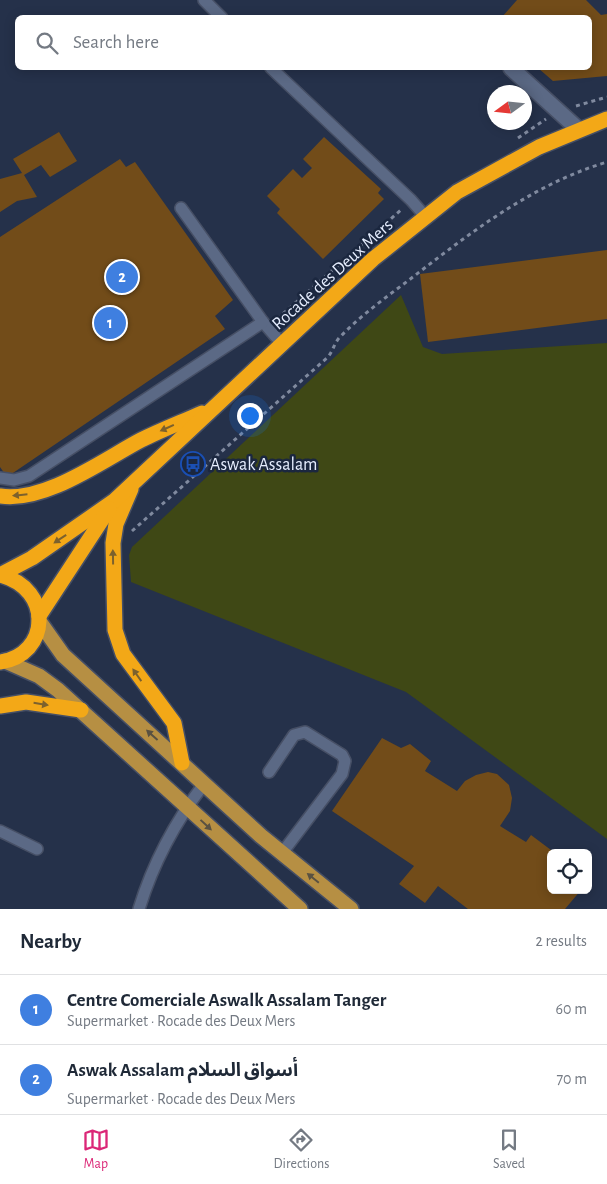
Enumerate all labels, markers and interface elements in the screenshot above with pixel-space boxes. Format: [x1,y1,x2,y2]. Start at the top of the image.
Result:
search box [15,15,592,70]
icon: search [33,29,61,57]
text: Search here [73,33,159,52]
north arrow [487,85,532,130]
street label: Rocade des Deux Mers [269,216,397,333]
pin: 2 [106,258,138,296]
pin: 1 [94,304,126,342]
your location [237,403,263,429]
one-way arrow [160,425,174,433]
bus stop icon: Aswak Assalam [180,451,206,477]
place label: Aswak Assalam [210,456,317,474]
one-way arrow [12,491,28,499]
one-way arrow [53,534,66,544]
one-way arrow [109,549,117,565]
one-way arrow [132,668,142,682]
one-way arrow [33,700,49,708]
one-way arrow [146,730,159,741]
one-way arrow [199,819,211,831]
map controls [547,849,592,894]
button: locate [547,849,592,894]
one-way arrow [307,873,320,884]
text: Nearby [20,931,81,952]
text: 2 results [535,933,587,949]
text: Centre Comerciale Aswalk Assalam Tanger [67,991,386,1010]
text: 1 [33,1001,39,1017]
text: 60 m [556,1001,587,1017]
text: Supermarket · Rocade des Deux Mers [67,1013,295,1029]
text: Aswak Assalam أسواق السلام [67,1061,298,1080]
text: 2 [32,1071,40,1087]
text: 70 m [556,1071,587,1087]
text: Supermarket · Rocade des Deux Mers [67,1091,295,1107]
tab: Map [82,1126,110,1173]
tab: Directions [274,1126,329,1173]
tab: Saved [493,1126,525,1173]

